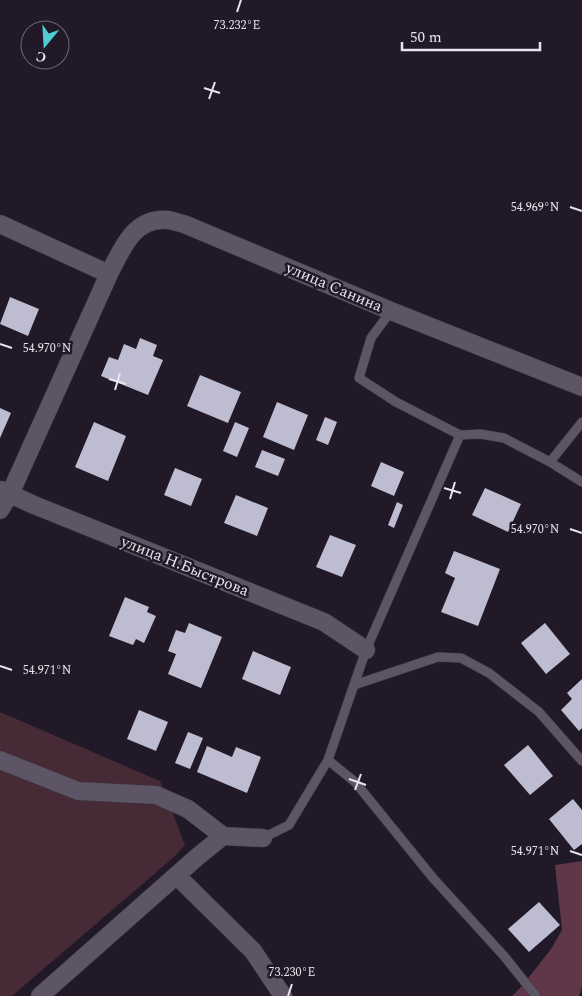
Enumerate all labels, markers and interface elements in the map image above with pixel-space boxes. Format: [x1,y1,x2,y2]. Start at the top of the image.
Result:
text: 73.232°E [214,16,260,35]
north arrow [20,20,70,70]
scale bar [402,20,540,52]
text: 50 m [410,26,442,49]
text: С [33,45,49,68]
text: 54.969°N [511,198,559,217]
street label: улица Санина [281,255,386,318]
text: 54.970°N [23,339,71,358]
text: 54.970°N [511,520,559,539]
street label: улица Н.Быстрова [116,529,253,603]
text: 54.971°N [23,661,71,680]
text: 54.971°N [511,842,559,861]
text: 73.230°E [269,963,315,982]

